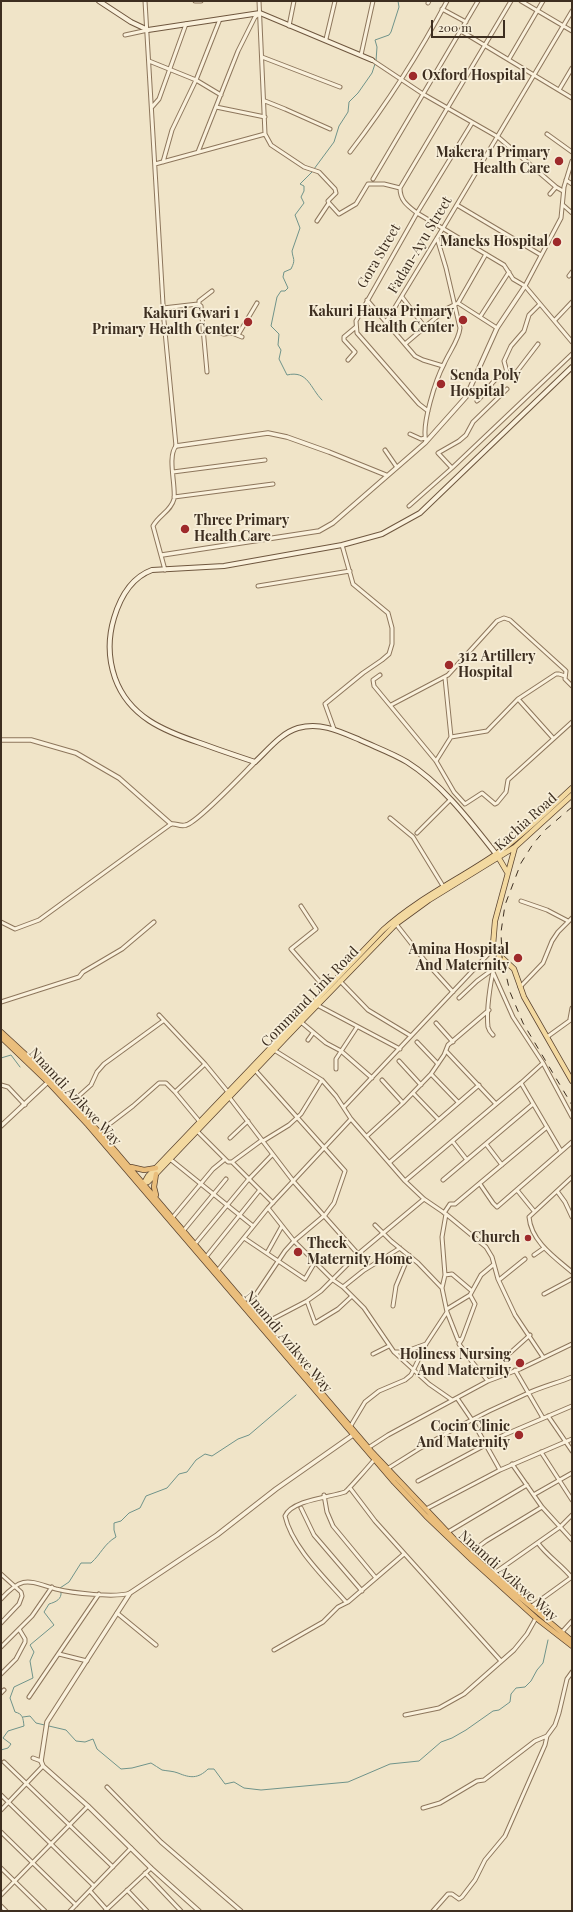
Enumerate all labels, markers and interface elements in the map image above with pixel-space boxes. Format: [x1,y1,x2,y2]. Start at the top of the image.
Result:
scale bar [433,12,507,38]
text: 200 m [438,19,472,35]
place label: Oxford Hospital [422,68,526,84]
marker: Oxford Hospital [407,70,419,82]
place label: Makera 1 Primary Health Care [436,145,550,178]
marker: Makera 1 Primary Health Care [553,155,565,167]
street label: Fadan-Ayu Street [384,193,456,297]
street label: Gora Street [354,221,404,291]
place label: Maneks Hospital [440,234,548,250]
marker: Maneks Hospital [551,236,563,248]
place label: Kakuri Hausa Primary Health Center [308,304,454,336]
place label: Kakuri Gwari 1 Primary Health Center [92,306,239,338]
marker: Kakuri Hausa Primary Health Center [457,314,469,326]
marker: Kakuri Gwari 1 Primary Health Center [242,316,254,328]
place label: Senda Poly Hospital [450,368,521,400]
marker: Senda Poly Hospital [435,378,447,390]
place label: Three Primary Health Care [194,513,289,546]
marker: Three Primary Health Care [179,523,191,535]
place label: 312 Artillery Hospital [458,649,535,682]
marker: 312 Artillery Hospital [443,659,455,671]
street label: Kachia Road [492,790,560,854]
place label: Amina Hospital And Maternity [409,942,509,974]
street label: Command Link Road [258,943,362,1051]
marker: Amina Hospital And Maternity [512,952,524,964]
street label: Nnamdi Azikwe Way [25,1045,125,1149]
place label: Church [471,1230,520,1246]
marker: Church [523,1233,533,1243]
place label: Theck Maternity Home [307,1236,413,1268]
marker: Theck Maternity Home [292,1246,304,1258]
street label: Nnamdi Azikwe Way [241,1288,335,1396]
place label: Holiness Nursing And Maternity [400,1347,511,1380]
marker: Holiness Nursing And Maternity [514,1357,526,1369]
place label: Cocin Clinic And Maternity [417,1419,510,1452]
marker: Cocin Clinic And Maternity [513,1429,525,1441]
street label: Nnamdi Azikwe Way [455,1527,561,1625]

